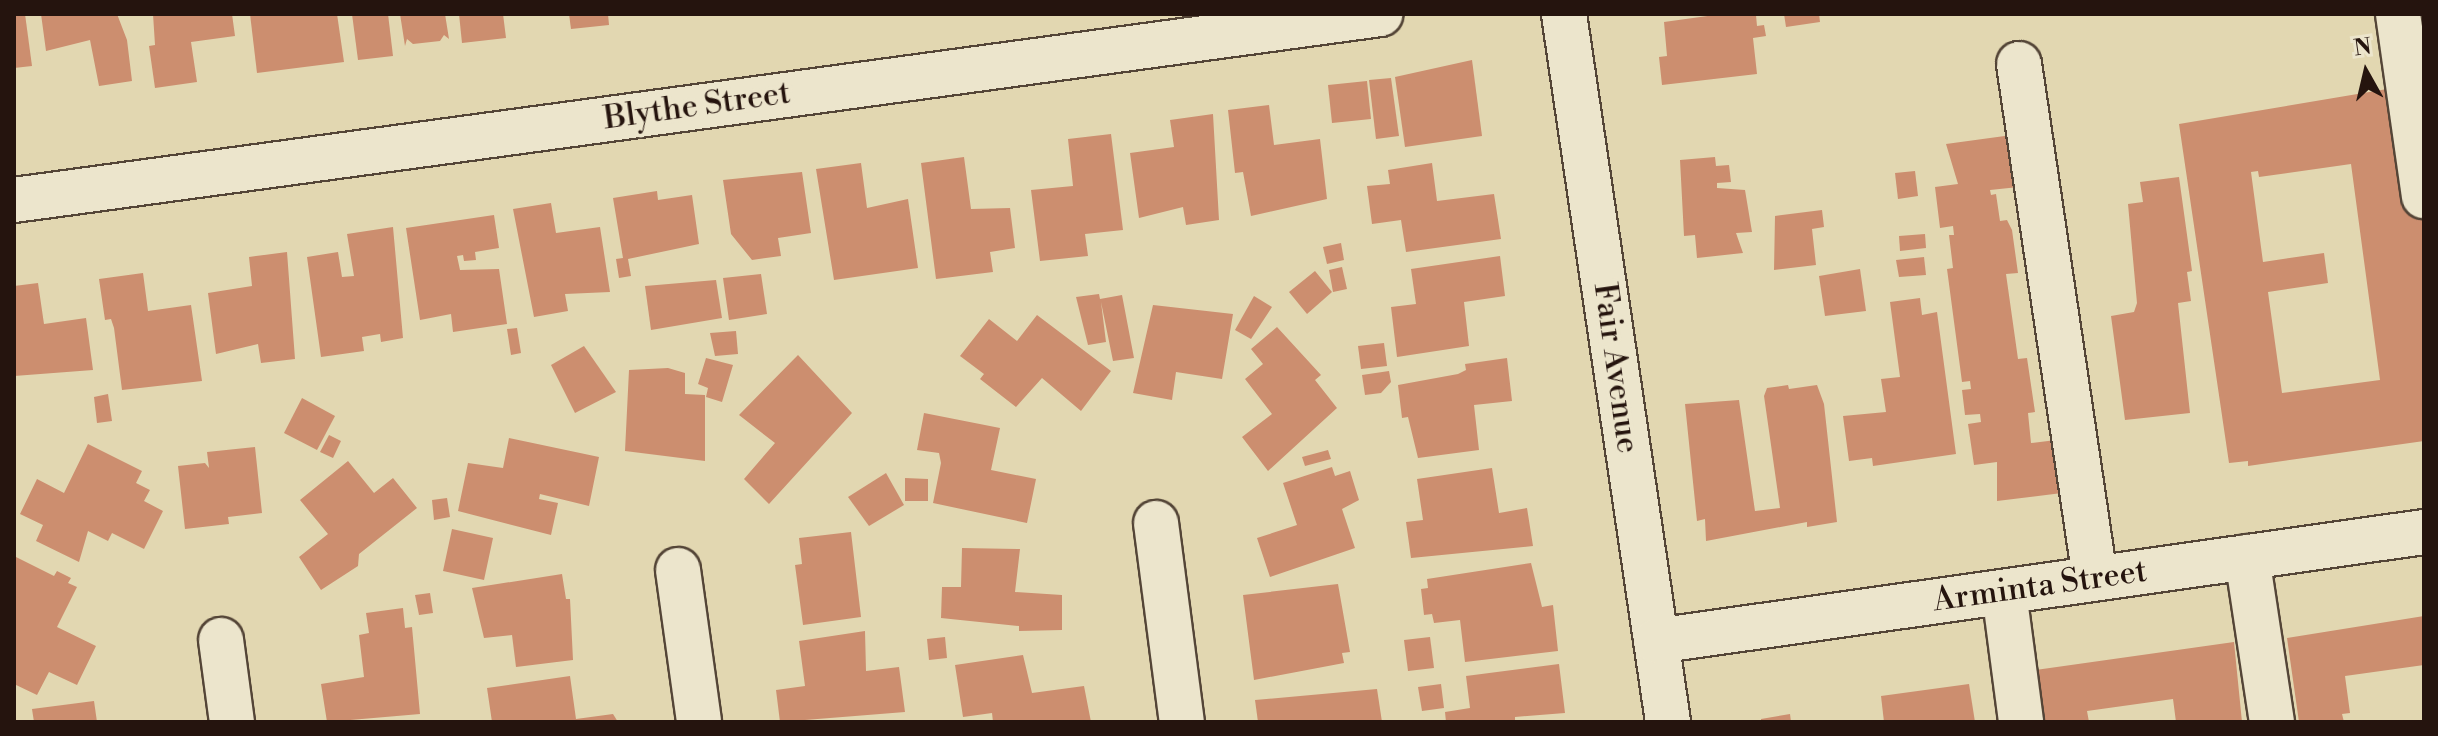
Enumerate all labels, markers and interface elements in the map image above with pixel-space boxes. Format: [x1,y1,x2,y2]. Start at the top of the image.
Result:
north arrow [2326,32,2406,112]
text: N [2352,33,2373,62]
street label: Blythe Street [601,74,793,138]
street label: Fair Avenue [1585,280,1647,456]
street label: Arminta Street [1931,552,2149,620]

